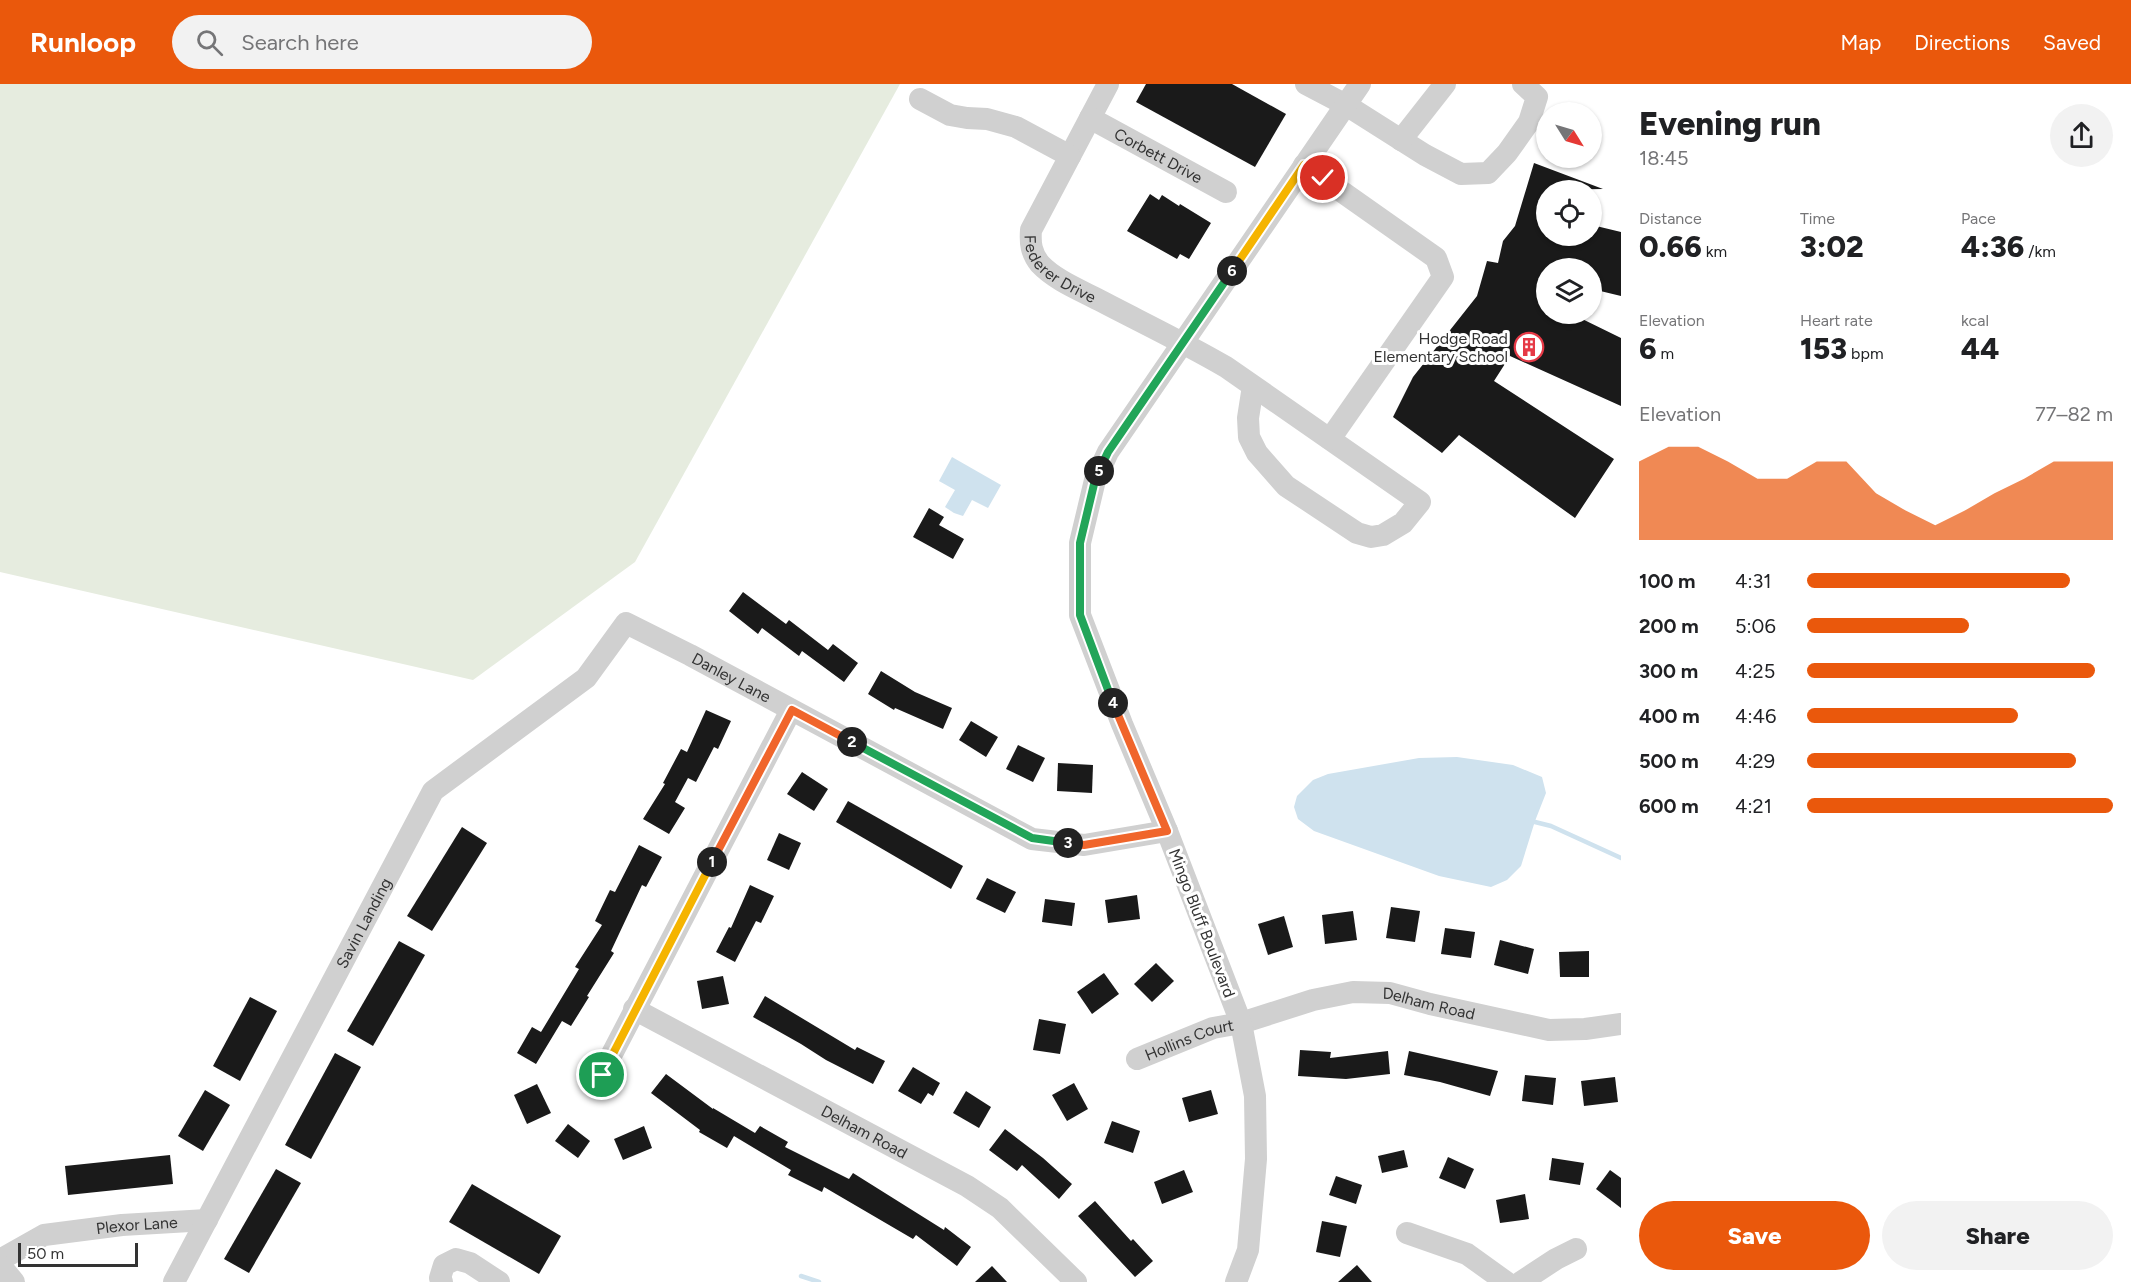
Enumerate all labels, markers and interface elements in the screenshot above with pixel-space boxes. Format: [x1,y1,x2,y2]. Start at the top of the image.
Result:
search box [172,15,592,69]
text: Runloop [30,25,136,59]
icon: search [193,26,226,59]
text: Search here [241,29,359,56]
text: Map [1840,30,1881,55]
text: Directions [1914,30,2010,55]
text: Saved [2043,30,2101,55]
north arrow [1536,102,1602,168]
map controls [1536,102,1602,324]
text: Evening run [1639,104,1821,143]
button: share [2050,104,2113,167]
street label: Corbett Drive [1111,124,1206,187]
text: 18:45 [1639,146,1689,170]
pin [1297,152,1348,203]
icon: check [1306,161,1339,194]
button: locate [1536,180,1602,246]
text: Distance [1639,209,1702,228]
text: Time [1800,209,1835,228]
text: Pace [1961,209,1996,228]
text: 0.66 [1639,228,1702,265]
text: 3:02 [1800,228,1864,265]
text: 4:36 [1961,228,2024,265]
street label: Federer Drive [1021,235,1100,307]
text: km [1702,242,1727,261]
text: /km [2024,242,2056,261]
pin: 6 [1217,256,1247,286]
button: layers [1536,258,1602,324]
text: 6 [1227,261,1237,280]
text: Elevation [1639,311,1705,330]
text: Heart rate [1800,311,1873,330]
text: kcal [1961,311,1989,330]
place label: Hodge Road Elementary School [1374,329,1508,366]
text: 6 [1639,330,1657,367]
text: 153 [1800,330,1847,367]
text: 44 [1961,330,1999,367]
building icon: Hodge Road Elementary School [1513,331,1545,363]
text: m [1657,344,1674,363]
text: bpm [1847,344,1884,363]
text: Elevation [1639,402,1721,426]
text: 77–82 m [2035,402,2113,426]
pin: 5 [1084,456,1114,486]
text: 5 [1094,461,1104,480]
text: 100 m [1639,569,1696,593]
text: 4:31 [1735,569,1772,593]
text: 200 m [1639,614,1699,638]
text: 5:06 [1735,614,1776,638]
street label: Danley Lane [689,648,774,706]
text: 300 m [1639,659,1698,683]
text: 4:25 [1735,659,1775,683]
pin: 4 [1098,688,1128,718]
text: 4 [1108,693,1118,712]
text: 400 m [1639,704,1700,728]
text: 4:46 [1735,704,1776,728]
pin: 2 [837,727,867,757]
text: 2 [847,732,857,751]
text: 500 m [1639,749,1699,773]
text: 4:29 [1735,749,1775,773]
text: 600 m [1639,794,1699,818]
text: 4:21 [1735,794,1772,818]
pin: 3 [1053,828,1083,858]
text: 3 [1064,833,1072,852]
street label: Mingo Bluff Boulevard [1165,846,1239,1000]
pin: 1 [697,847,727,877]
text: 1 [709,852,715,871]
street label: Savin Landing [332,874,395,971]
street label: Delham Road [1382,983,1477,1023]
street label: Hollins Court [1142,1015,1235,1064]
pin [576,1049,627,1100]
icon: arrive [585,1058,618,1091]
street label: Delham Road [818,1101,911,1162]
button: Save [1639,1201,1870,1270]
button: Share [1882,1201,2113,1270]
street label: Plexor Lane [95,1212,178,1238]
scale bar [18,1240,138,1268]
text: 50 m [27,1244,64,1263]

